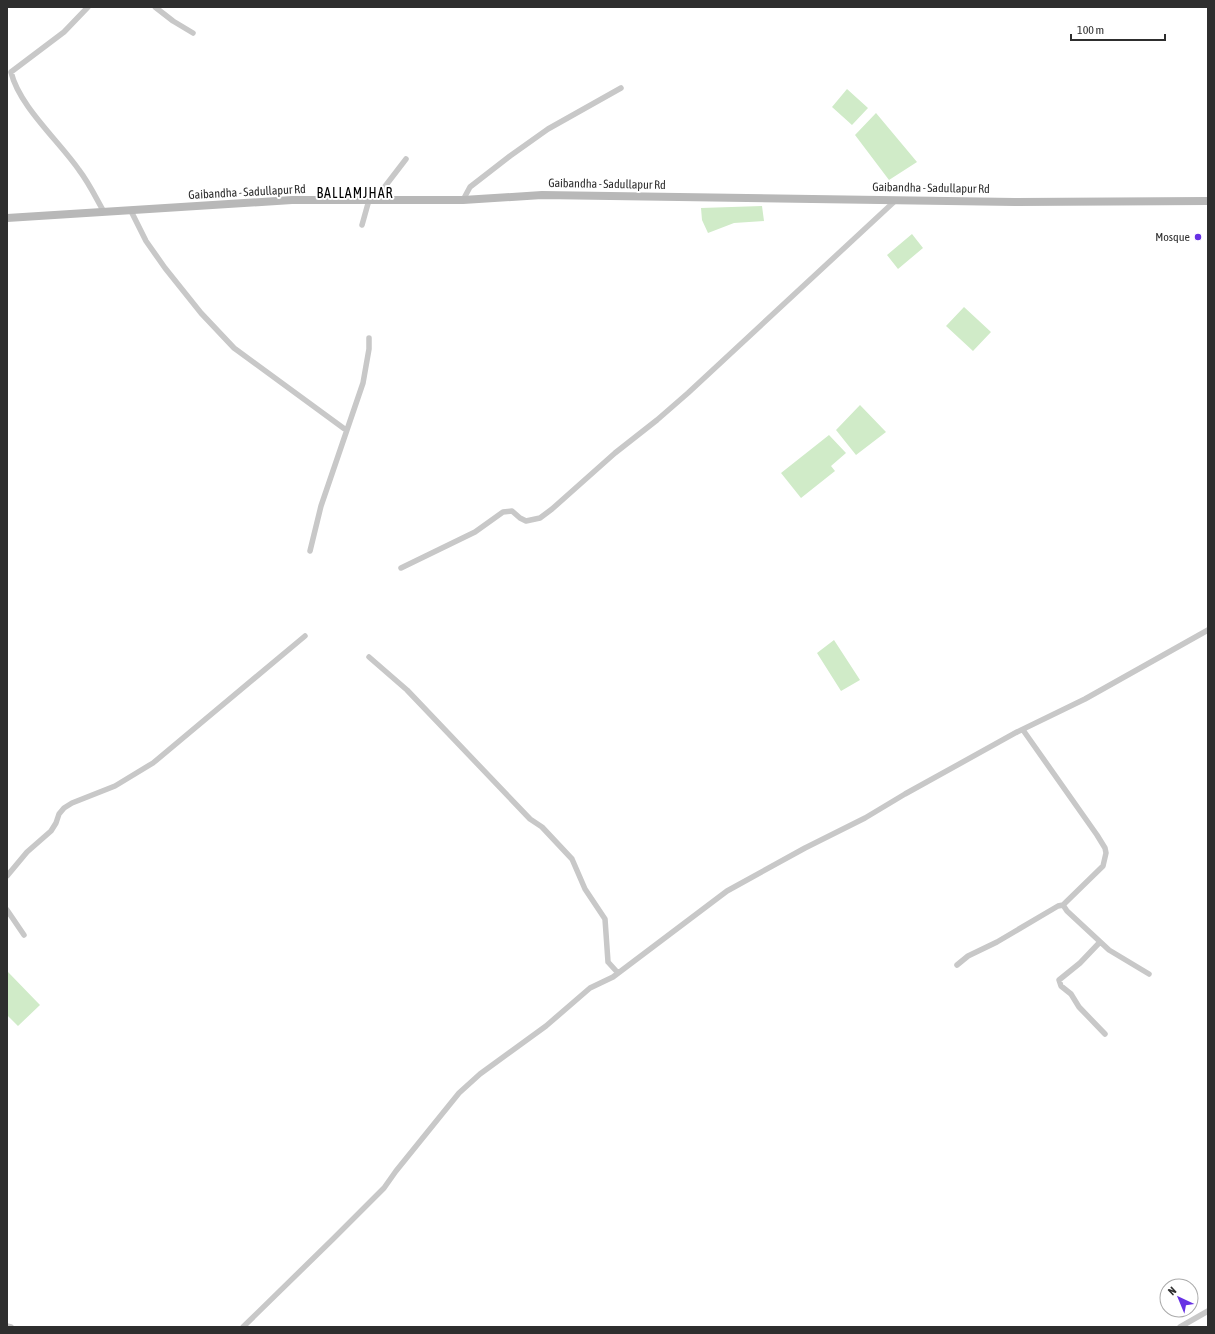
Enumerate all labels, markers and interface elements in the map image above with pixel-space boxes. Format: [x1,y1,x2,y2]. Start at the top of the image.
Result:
scale bar [1071,16,1165,42]
text: 100 m [1077,23,1104,37]
street label: Gaibandha - Sadullapur Rd [548,176,666,192]
street label: Gaibandha - Sadullapur Rd [872,180,990,196]
street label: Gaibandha - Sadullapur Rd [188,182,306,202]
district label: BALLAMJHAR [316,185,394,201]
place label: Mosque [1155,230,1190,244]
marker: Mosque [1193,232,1203,242]
north arrow [1159,1278,1199,1318]
text: N [1166,1284,1179,1297]

